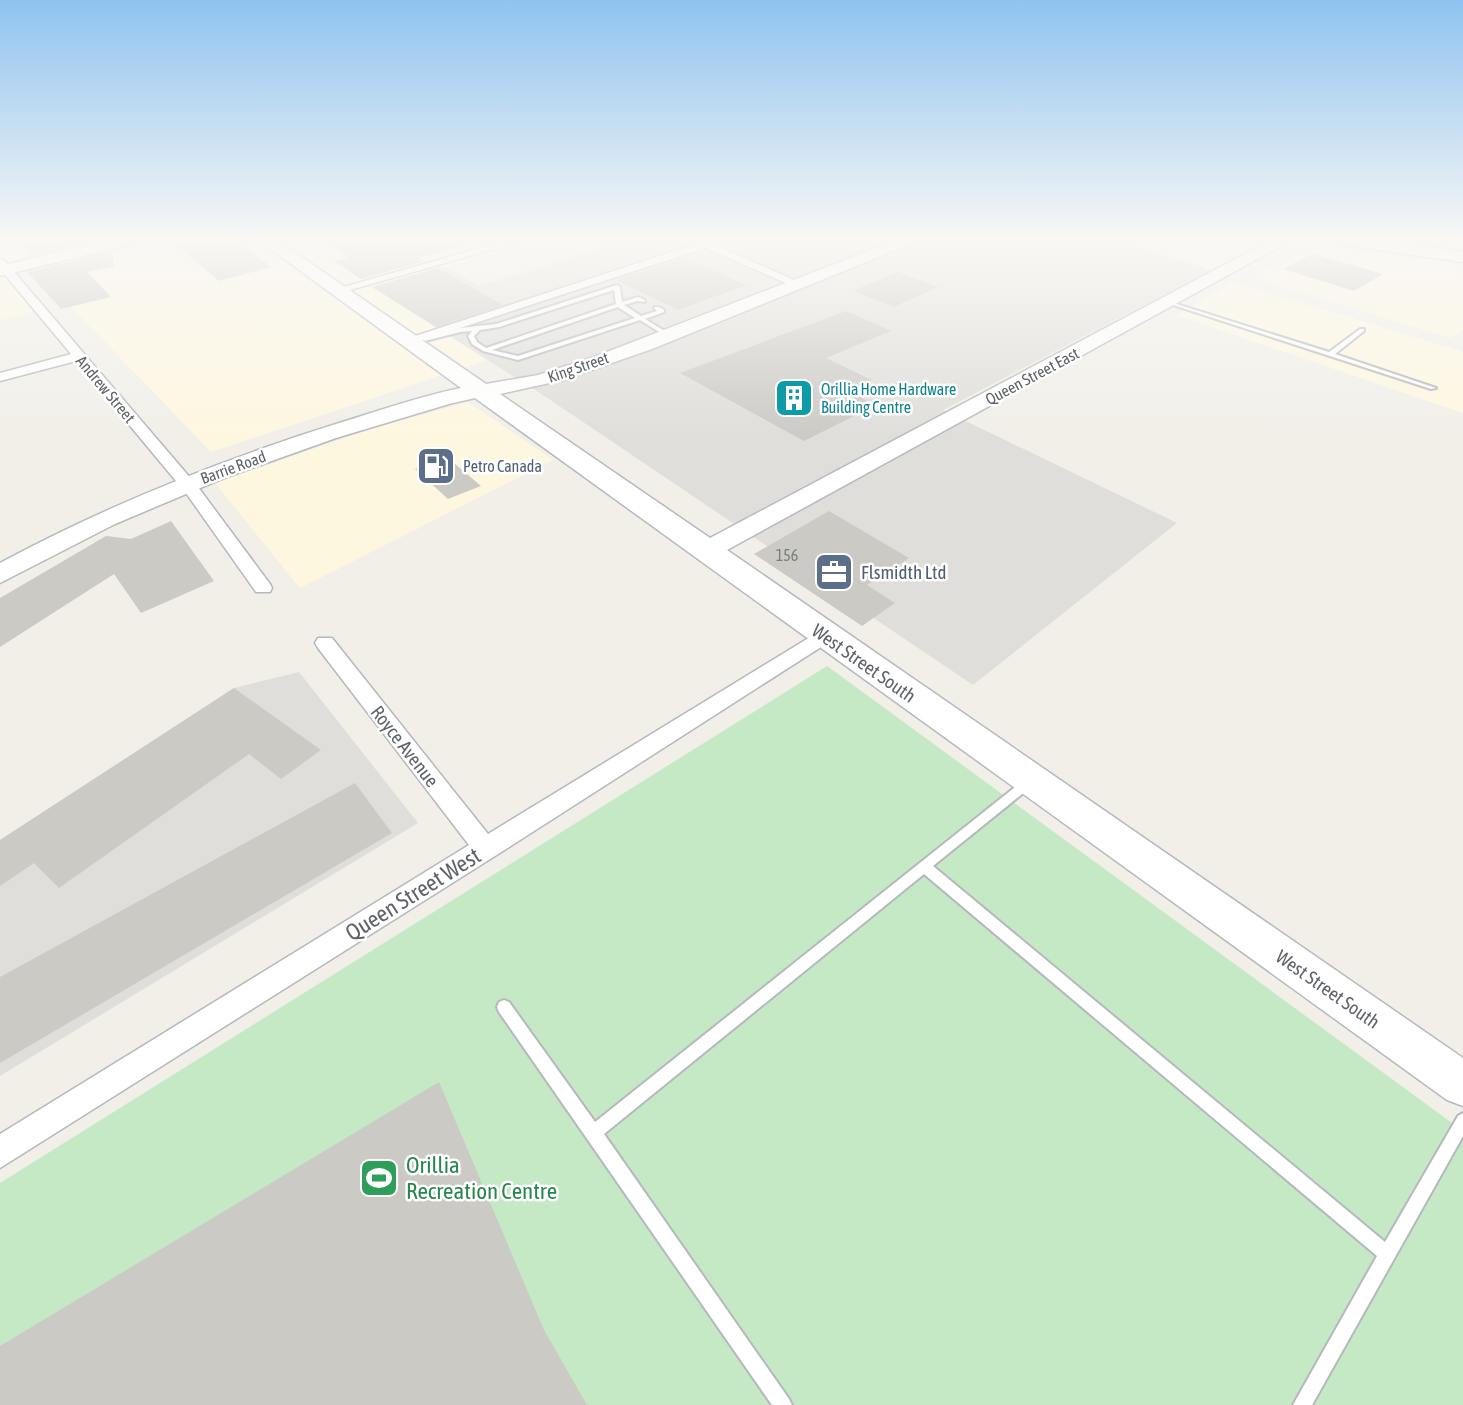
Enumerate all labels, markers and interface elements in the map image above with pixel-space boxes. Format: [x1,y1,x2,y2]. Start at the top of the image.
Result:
street label: Queen Street East [982,344,1082,408]
street label: King Street [545,348,612,387]
street label: Andrew Street [73,352,139,426]
building icon: Orillia Home Hardware Building Centre [773,377,815,419]
place label: Orillia Home Hardware Building Centre [821,380,956,417]
fuel station icon: Petro Canada [415,445,457,487]
street label: Barrie Road [198,447,268,487]
place label: Petro Canada [463,457,542,475]
house number: 156 [776,546,798,564]
office icon: Flsmidth Ltd [813,551,855,593]
place label: Flsmidth Ltd [861,561,946,583]
street label: West Street South [808,619,920,707]
street label: Royce Avenue [367,701,443,791]
street label: Queen Street West [341,842,485,946]
street label: West Street South [1272,945,1384,1033]
place label: Orillia Recreation Centre [406,1152,557,1204]
sports icon: Orillia Recreation Centre [358,1157,400,1199]

